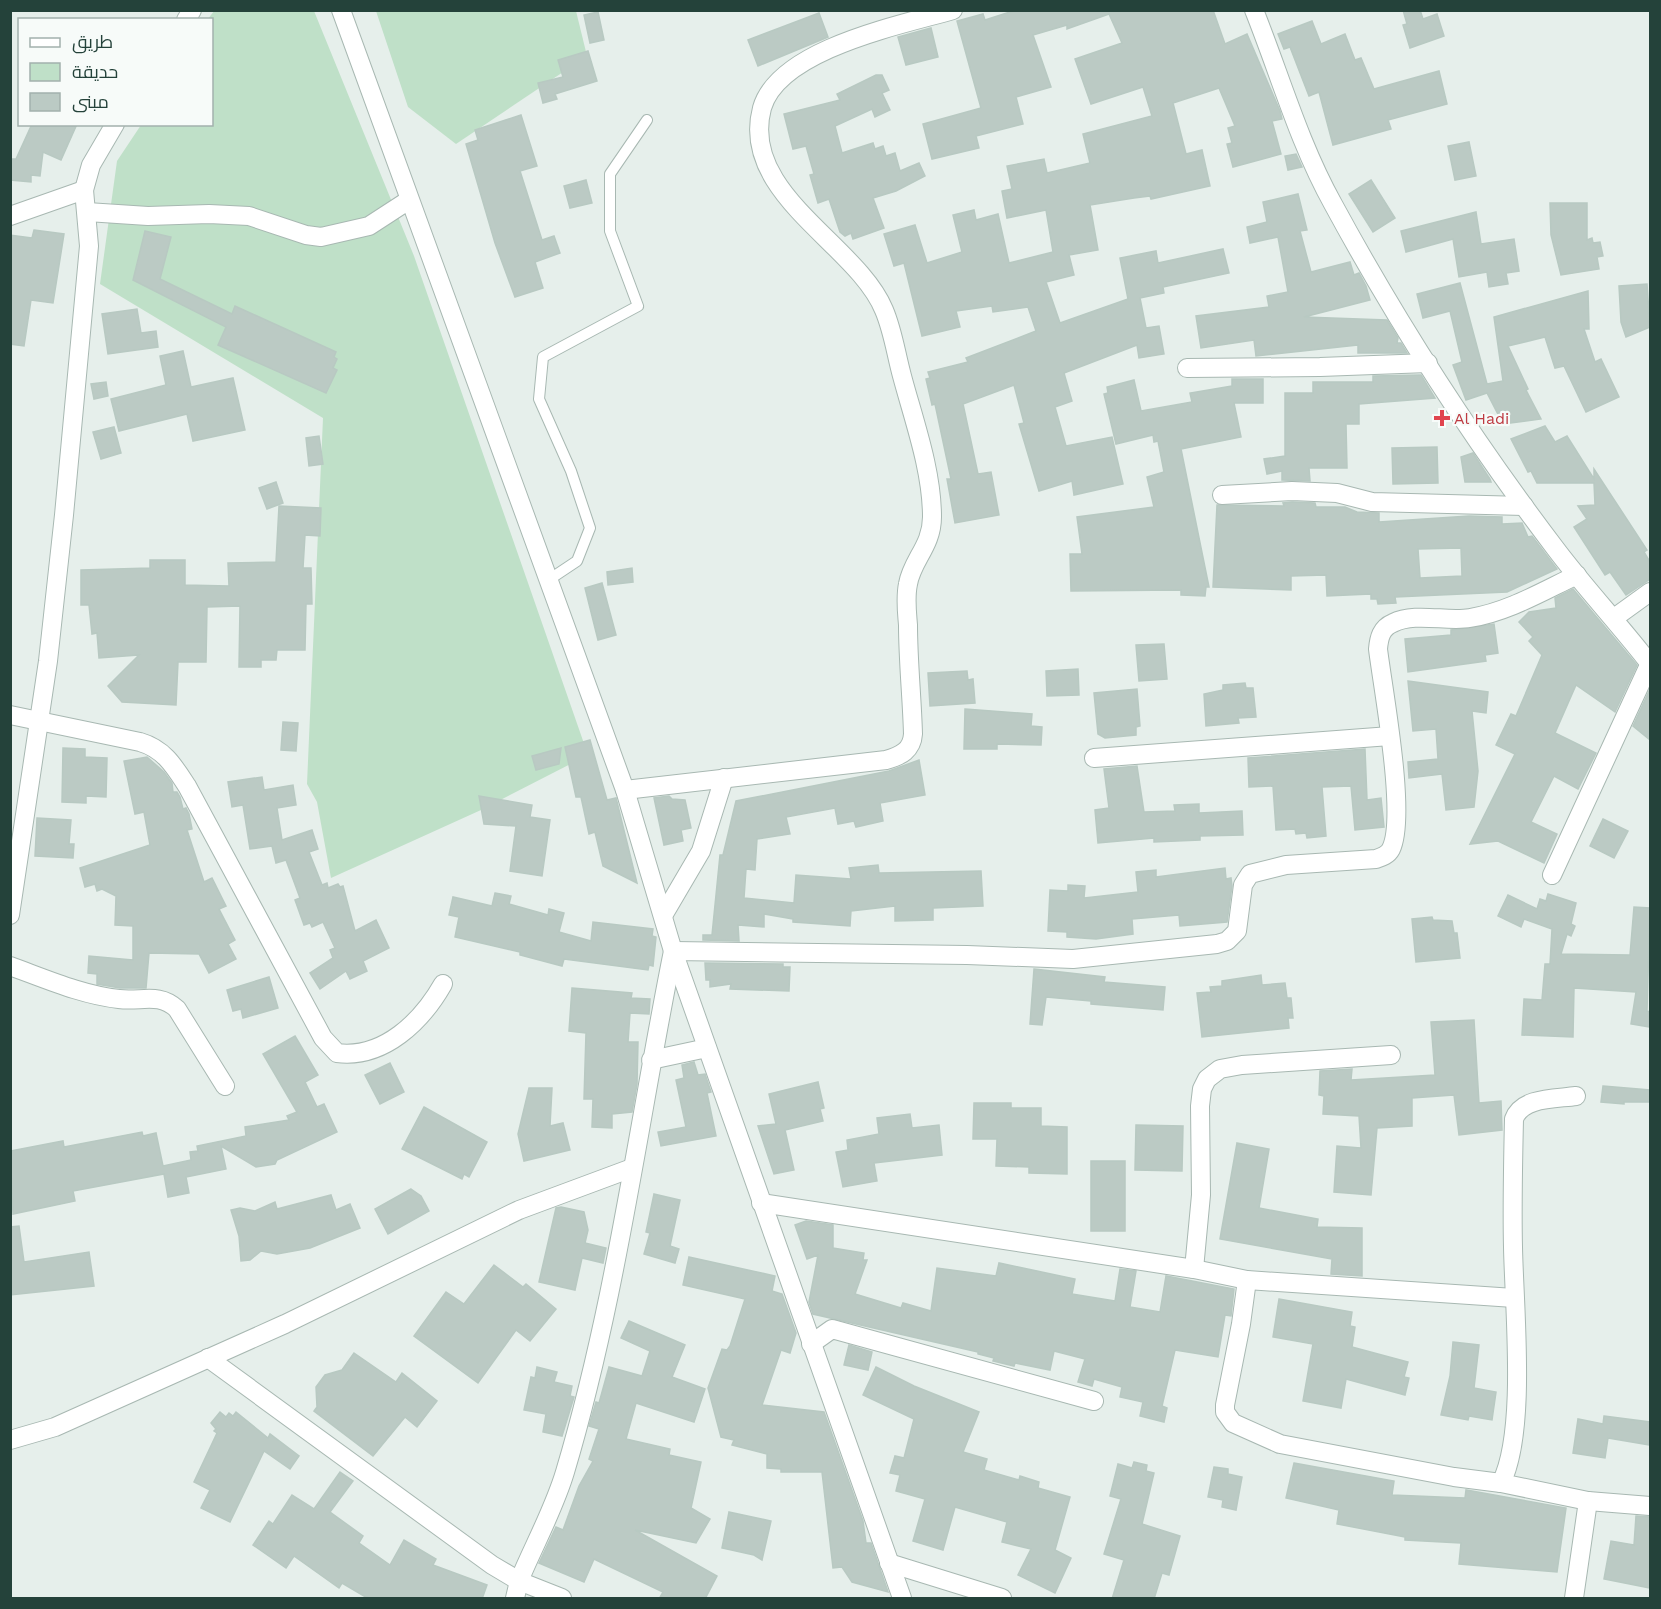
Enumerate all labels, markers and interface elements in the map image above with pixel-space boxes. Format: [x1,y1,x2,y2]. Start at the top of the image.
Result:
legend [18,18,213,126]
text: طريق [72,31,113,54]
text: حديقة [72,61,118,82]
text: مبنى [72,91,109,113]
place label: Al Hadi [1454,409,1509,428]
marker: Al Hadi [1435,411,1449,425]

